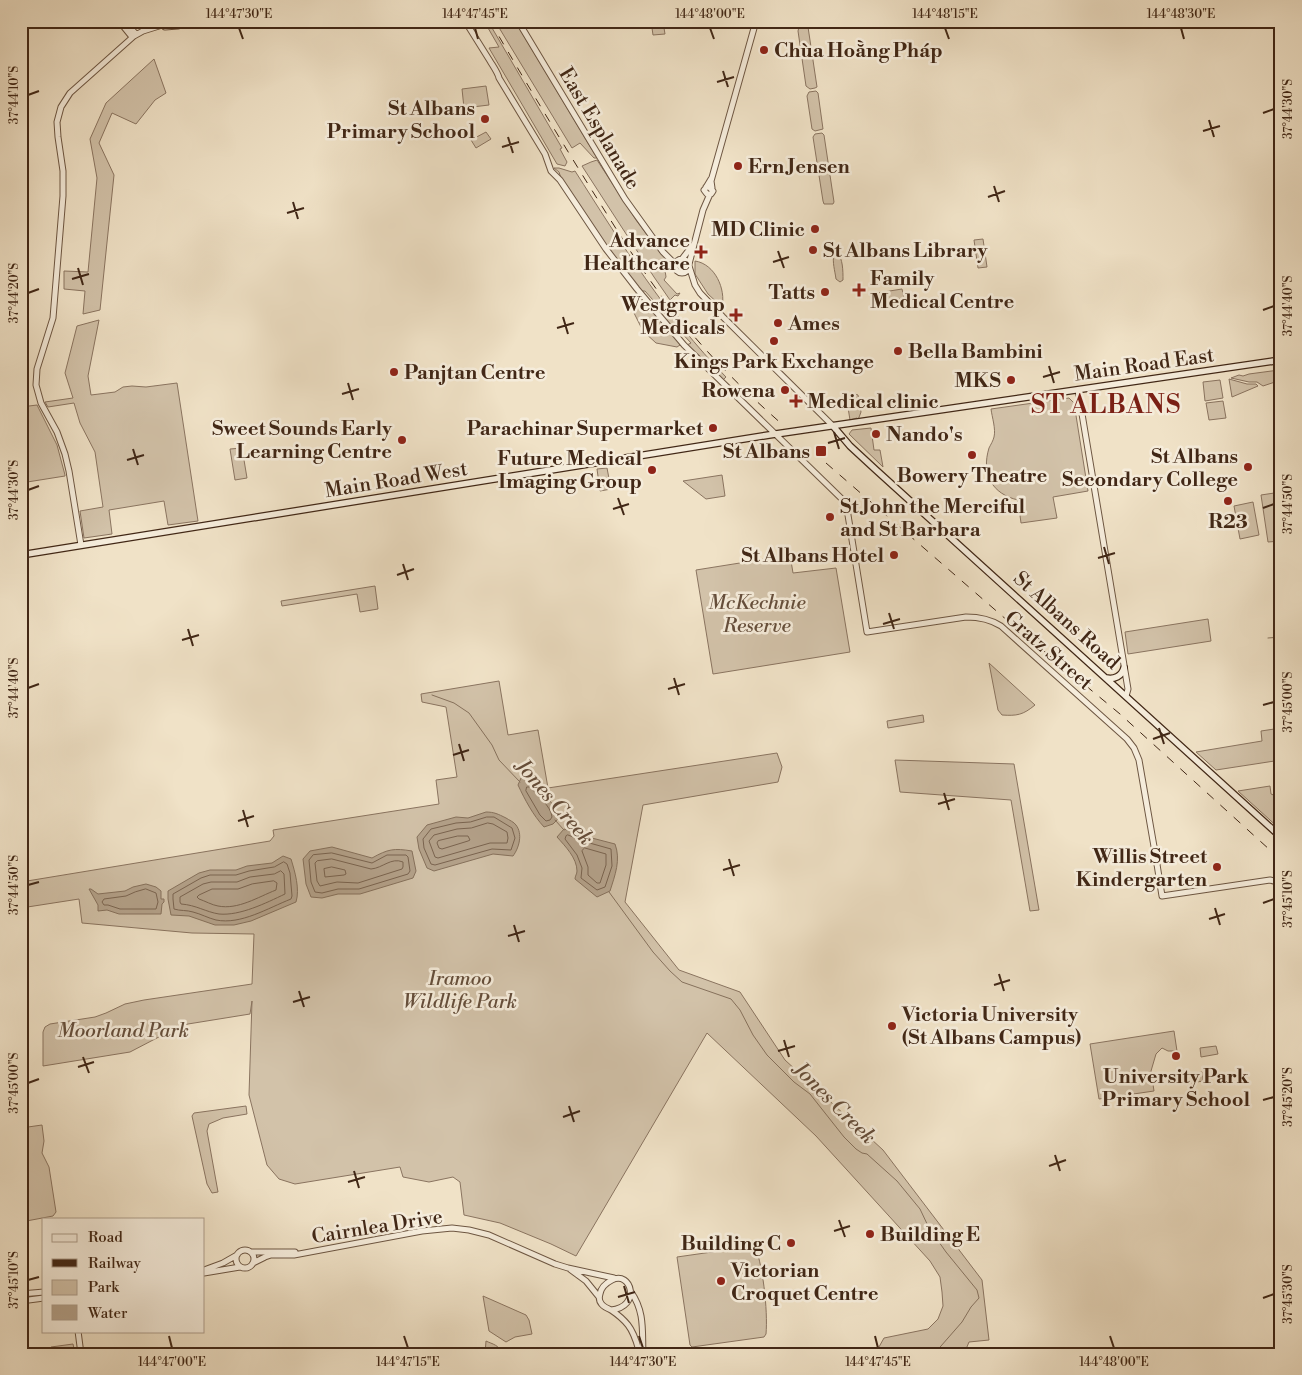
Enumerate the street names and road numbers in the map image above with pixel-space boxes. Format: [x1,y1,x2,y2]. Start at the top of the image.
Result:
street label: East Esplanade [553,63,645,194]
street label: Main Road East [1073,343,1216,388]
street label: Main Road West [323,457,469,504]
street label: St Albans Road [1007,567,1125,676]
street label: Gratz Street [999,606,1097,696]
street label: Cairnlea Drive [310,1205,445,1250]

